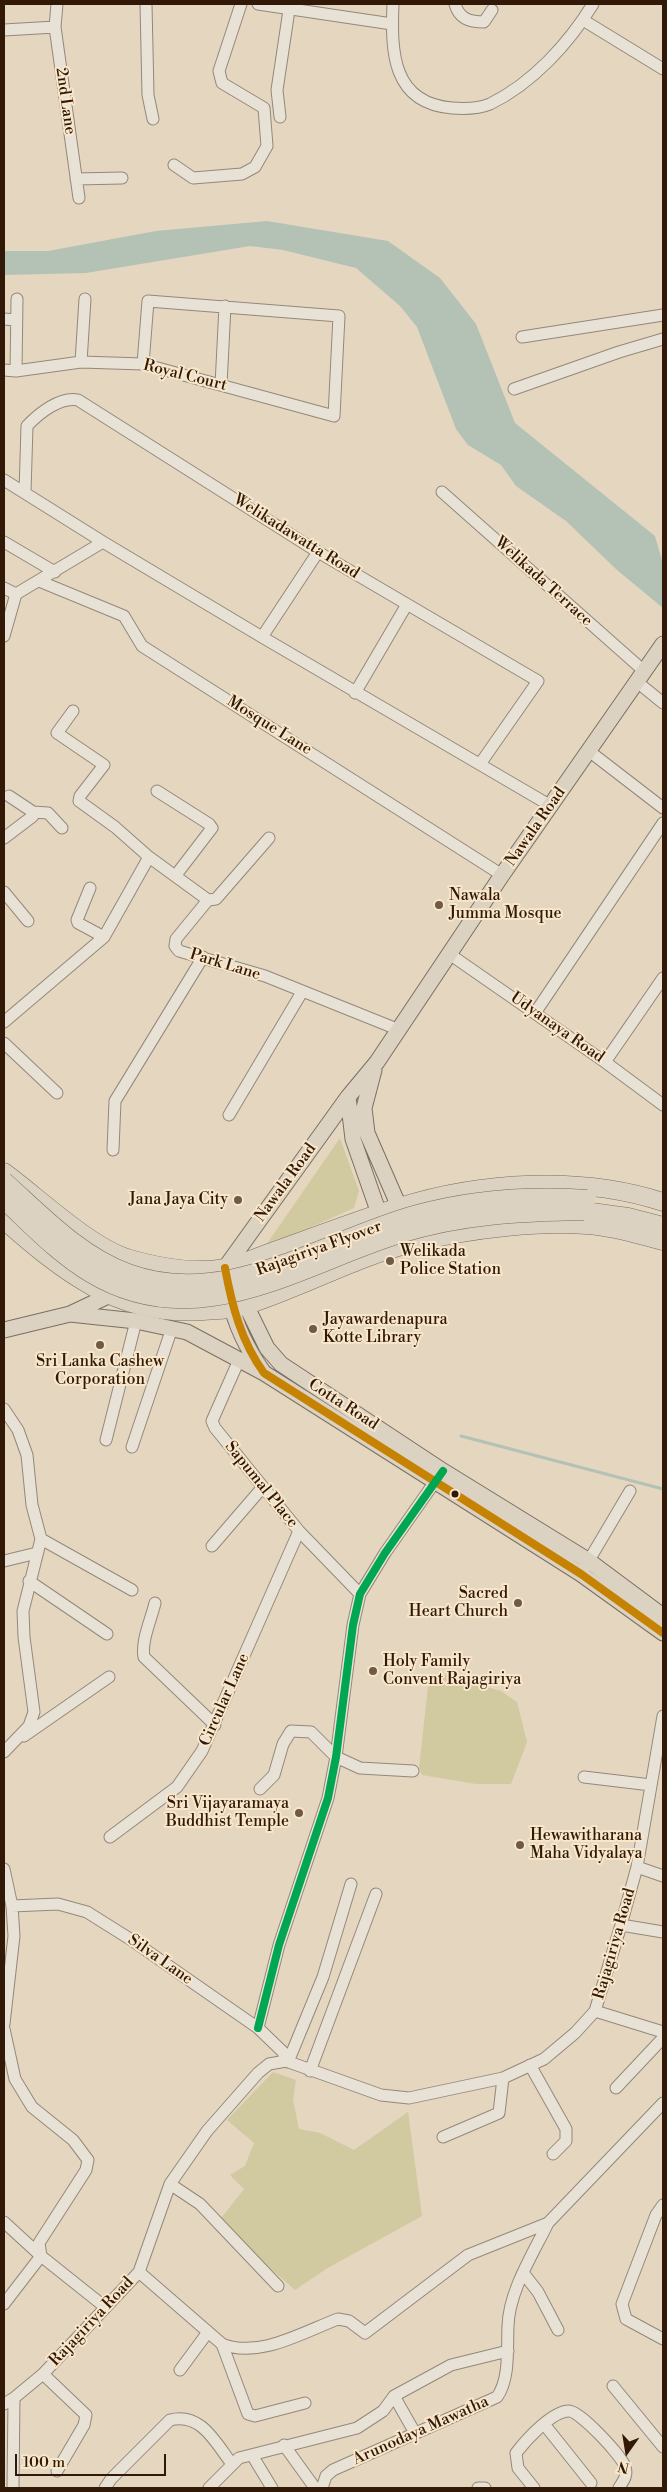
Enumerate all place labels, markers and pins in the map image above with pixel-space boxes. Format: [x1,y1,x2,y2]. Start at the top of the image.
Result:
place label: Nawala Jumma Mosque [449,886,562,924]
marker: Nawala Jumma Mosque [433,899,445,911]
place label: Jana Jaya City [129,1190,228,1210]
marker: Jana Jaya City [232,1194,244,1206]
place label: Welikada Police Station [400,1242,501,1280]
marker: Welikada Police Station [384,1255,396,1267]
place label: Jayawardenapura Kotte Library [323,1310,448,1348]
marker: Jayawardenapura Kotte Library [307,1323,319,1335]
marker: Sri Lanka Cashew Corporation [94,1339,106,1351]
place label: Sri Lanka Cashew Corporation [36,1352,164,1390]
unlabelled marker [450,1489,460,1499]
place label: Sacred Heart Church [409,1584,508,1622]
marker: Sacred Heart Church [512,1597,524,1609]
place label: Holy Family Convent Rajagiriya [383,1652,521,1690]
marker: Holy Family Convent Rajagiriya [367,1665,379,1677]
place label: Sri Vijayaramaya Buddhist Temple [166,1794,289,1832]
marker: Sri Vijayaramaya Buddhist Temple [293,1807,305,1819]
place label: Hewawitharana Maha Vidyalaya [530,1826,643,1864]
marker: Hewawitharana Maha Vidyalaya [514,1839,526,1851]

